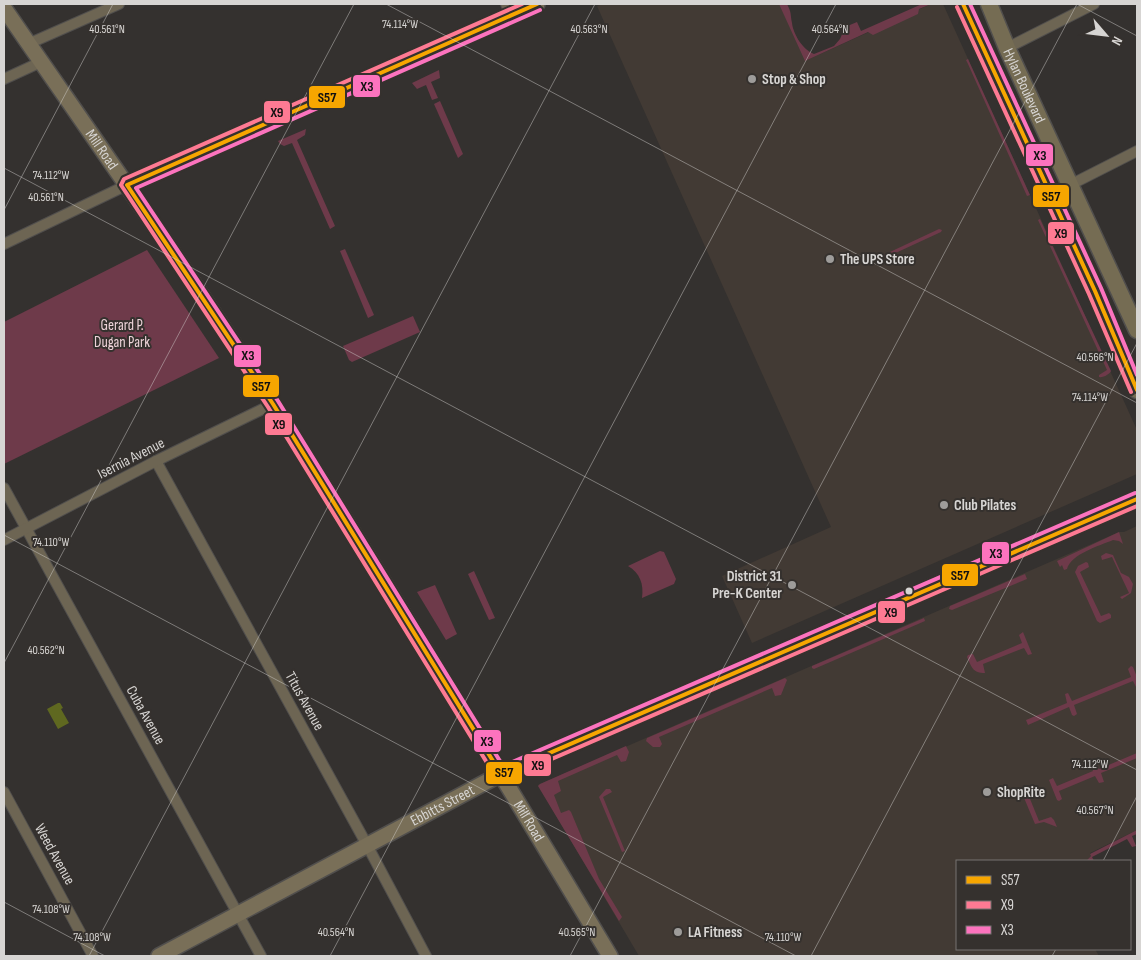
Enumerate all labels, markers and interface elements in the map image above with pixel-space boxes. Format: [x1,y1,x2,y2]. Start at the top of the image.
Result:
north arrow [1081,10,1131,60]
text: 74.114°W [382,17,418,32]
text: 40.561°N [89,22,125,37]
text: 40.563°N [571,22,608,37]
text: 40.564°N [812,22,848,37]
text: N [1108,34,1126,48]
street label: Hylan Boulevard [998,45,1049,126]
place label: Stop & Shop [762,70,826,89]
marker: Stop & Shop [746,73,758,85]
line badge: X3 [352,74,381,98]
text: X3 [360,78,373,95]
line badge: S57 [308,85,346,109]
text: S57 [318,89,337,106]
line badge: X9 [263,100,291,124]
text: X9 [269,104,284,121]
street label: Mill Road [81,126,122,173]
line badge: X3 [1025,143,1054,167]
text: X3 [1033,147,1046,164]
text: 74.112°W [33,168,69,183]
line badge: S57 [1032,184,1070,208]
text: S57 [1042,188,1061,205]
text: 40.561°N [28,190,64,205]
line badge: X9 [1047,221,1075,245]
text: X9 [1053,225,1068,242]
place label: The UPS Store [840,250,915,269]
marker: The UPS Store [824,253,836,265]
park label: Gerard P. Dugan Park [94,316,150,352]
line badge: X3 [233,344,262,368]
text: X3 [241,347,254,364]
text: 40.566°N [1076,350,1114,365]
line badge: S57 [242,374,280,398]
text: S57 [252,378,271,395]
text: 74.114°W [1072,390,1108,405]
line badge: X9 [264,412,293,436]
text: X9 [271,416,286,433]
street label: Isernia Avenue [94,433,168,483]
place label: Club Pilates [954,496,1016,515]
marker: Club Pilates [938,499,950,511]
text: 74.110°W [33,535,70,550]
line badge: X3 [981,541,1010,565]
text: X3 [989,545,1002,562]
line badge: S57 [941,563,979,587]
place label: District 31 Pre-K Center [712,567,782,603]
text: S57 [951,567,970,584]
marker: District 31 Pre-K Center [786,579,798,591]
unlabelled marker [904,586,914,596]
line badge: X9 [877,600,906,624]
text: X9 [883,604,898,621]
text: 40.562°N [27,643,65,658]
street label: Titus Avenue [281,669,328,734]
street label: Cuba Avenue [122,682,170,748]
line badge: X3 [473,729,502,753]
text: X3 [480,733,493,750]
line badge: X9 [523,753,552,777]
text: X9 [530,757,545,774]
text: 74.112°W [1072,757,1108,772]
line badge: S57 [485,761,523,785]
text: S57 [495,764,514,781]
street label: Ebbitts Street [407,781,478,830]
place label: ShopRite [997,783,1045,802]
marker: ShopRite [981,786,993,798]
street label: Mill Road [509,797,548,845]
text: 40.567°N [1076,803,1114,818]
street label: Weed Avenue [30,820,79,888]
legend [956,860,1131,950]
text: S57 [1001,871,1019,890]
text: X9 [1000,896,1014,915]
text: 74.108°W [32,902,70,917]
text: X3 [1000,921,1014,940]
place label: LA Fitness [688,923,743,942]
text: 40.564°N [318,925,354,940]
text: 40.565°N [559,925,595,940]
marker: LA Fitness [672,926,684,938]
text: 74.108°W [73,930,111,945]
text: 74.110°W [765,930,802,945]

